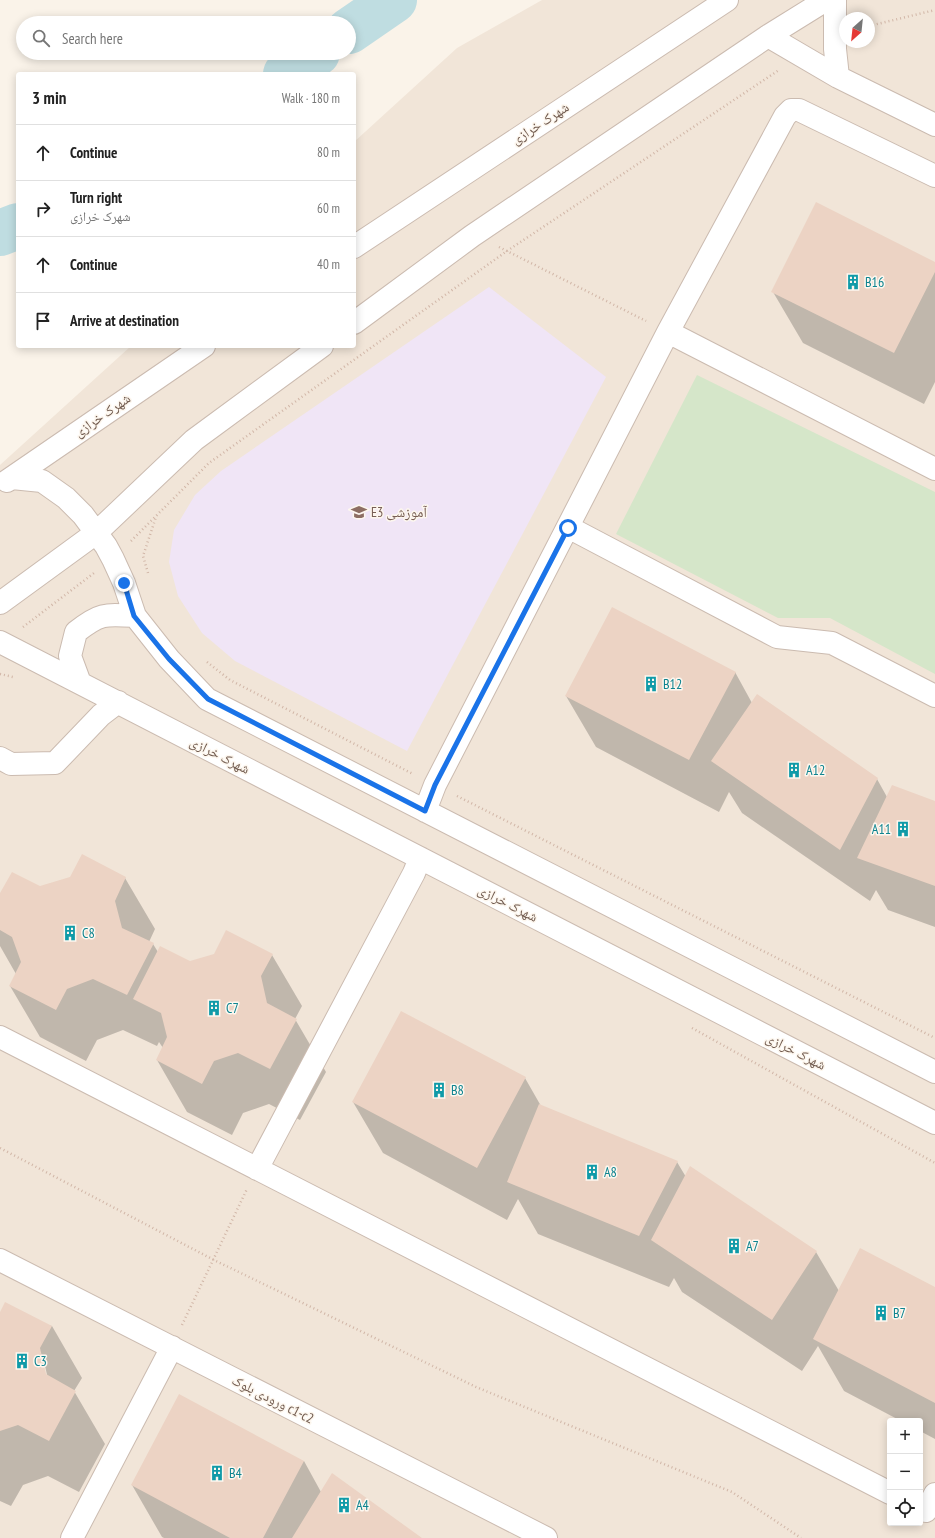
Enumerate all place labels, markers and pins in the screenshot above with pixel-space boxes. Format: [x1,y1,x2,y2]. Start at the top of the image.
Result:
building icon: B16 [844,273,862,291]
place label: B16 [865,273,884,291]
school or university icon: E3 آموزشی [350,503,368,521]
place label: E3 آموزشی [371,503,427,521]
building icon: B12 [642,675,660,693]
place label: B12 [663,675,682,693]
building icon: A12 [785,761,803,779]
place label: A12 [806,761,825,779]
place label: A11 [872,820,891,838]
building icon: A11 [894,820,912,838]
building icon: C8 [61,924,79,942]
place label: C8 [82,924,95,942]
building icon: C7 [205,999,223,1017]
place label: C7 [226,999,239,1017]
building icon: B8 [430,1081,448,1099]
place label: B8 [451,1081,464,1099]
building icon: A8 [583,1163,601,1181]
place label: A8 [604,1163,617,1181]
building icon: A7 [725,1237,743,1255]
place label: A7 [746,1237,759,1255]
building icon: B7 [872,1304,890,1322]
place label: B7 [893,1304,906,1322]
building icon: C3 [13,1352,31,1370]
place label: C3 [34,1352,47,1370]
building icon: B4 [208,1464,226,1482]
place label: B4 [229,1464,243,1482]
building icon: A4 [335,1496,353,1514]
place label: A4 [356,1496,370,1514]

